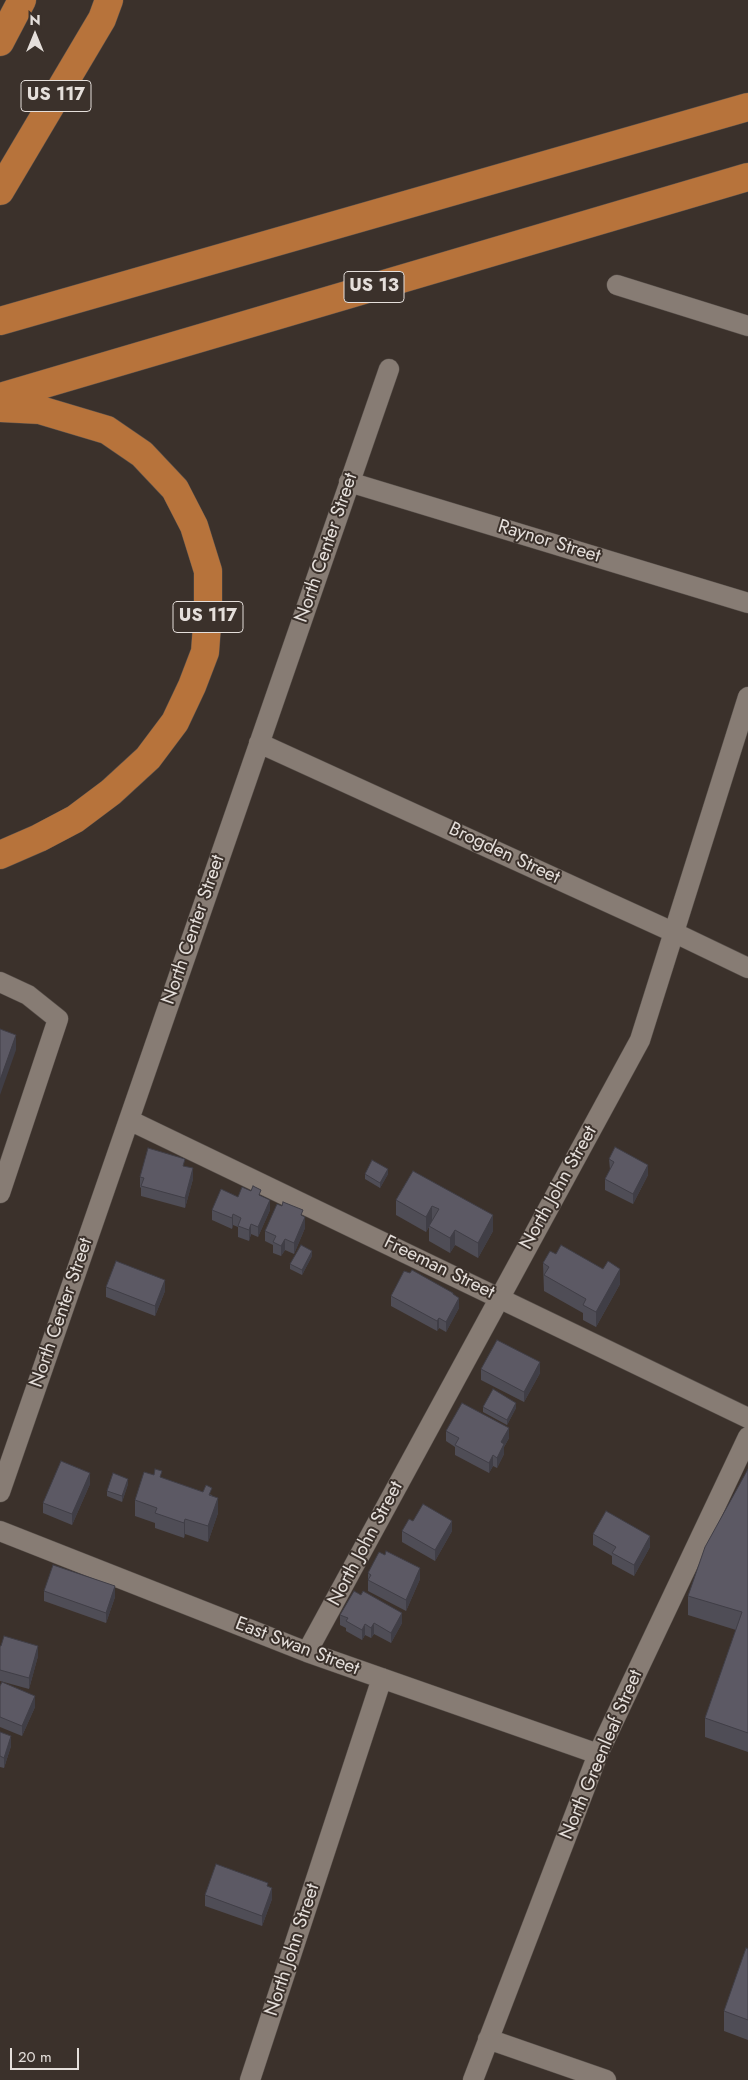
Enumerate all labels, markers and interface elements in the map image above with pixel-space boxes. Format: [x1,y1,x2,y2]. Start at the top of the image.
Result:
north arrow [10,10,60,60]
text: N [29,10,41,30]
road number: US 117 [21,80,91,112]
road number: US 13 [344,272,404,302]
street label: North Center Street [291,470,363,626]
street label: Raynor Street [495,516,603,568]
road number: US 117 [173,602,243,632]
street label: Brogden Street [445,818,563,890]
street label: North Center Street [158,852,230,1008]
street label: North John Street [516,1122,602,1254]
street label: Freeman Street [380,1231,498,1305]
street label: North Center Street [26,1235,98,1391]
street label: North John Street [324,1478,408,1610]
street label: East Swan Street [232,1613,362,1681]
street label: North Greenleaf Street [556,1667,648,1843]
street label: North John Street [261,1881,325,2019]
scale bar [12,2038,81,2070]
text: 20 m [18,2046,52,2068]

